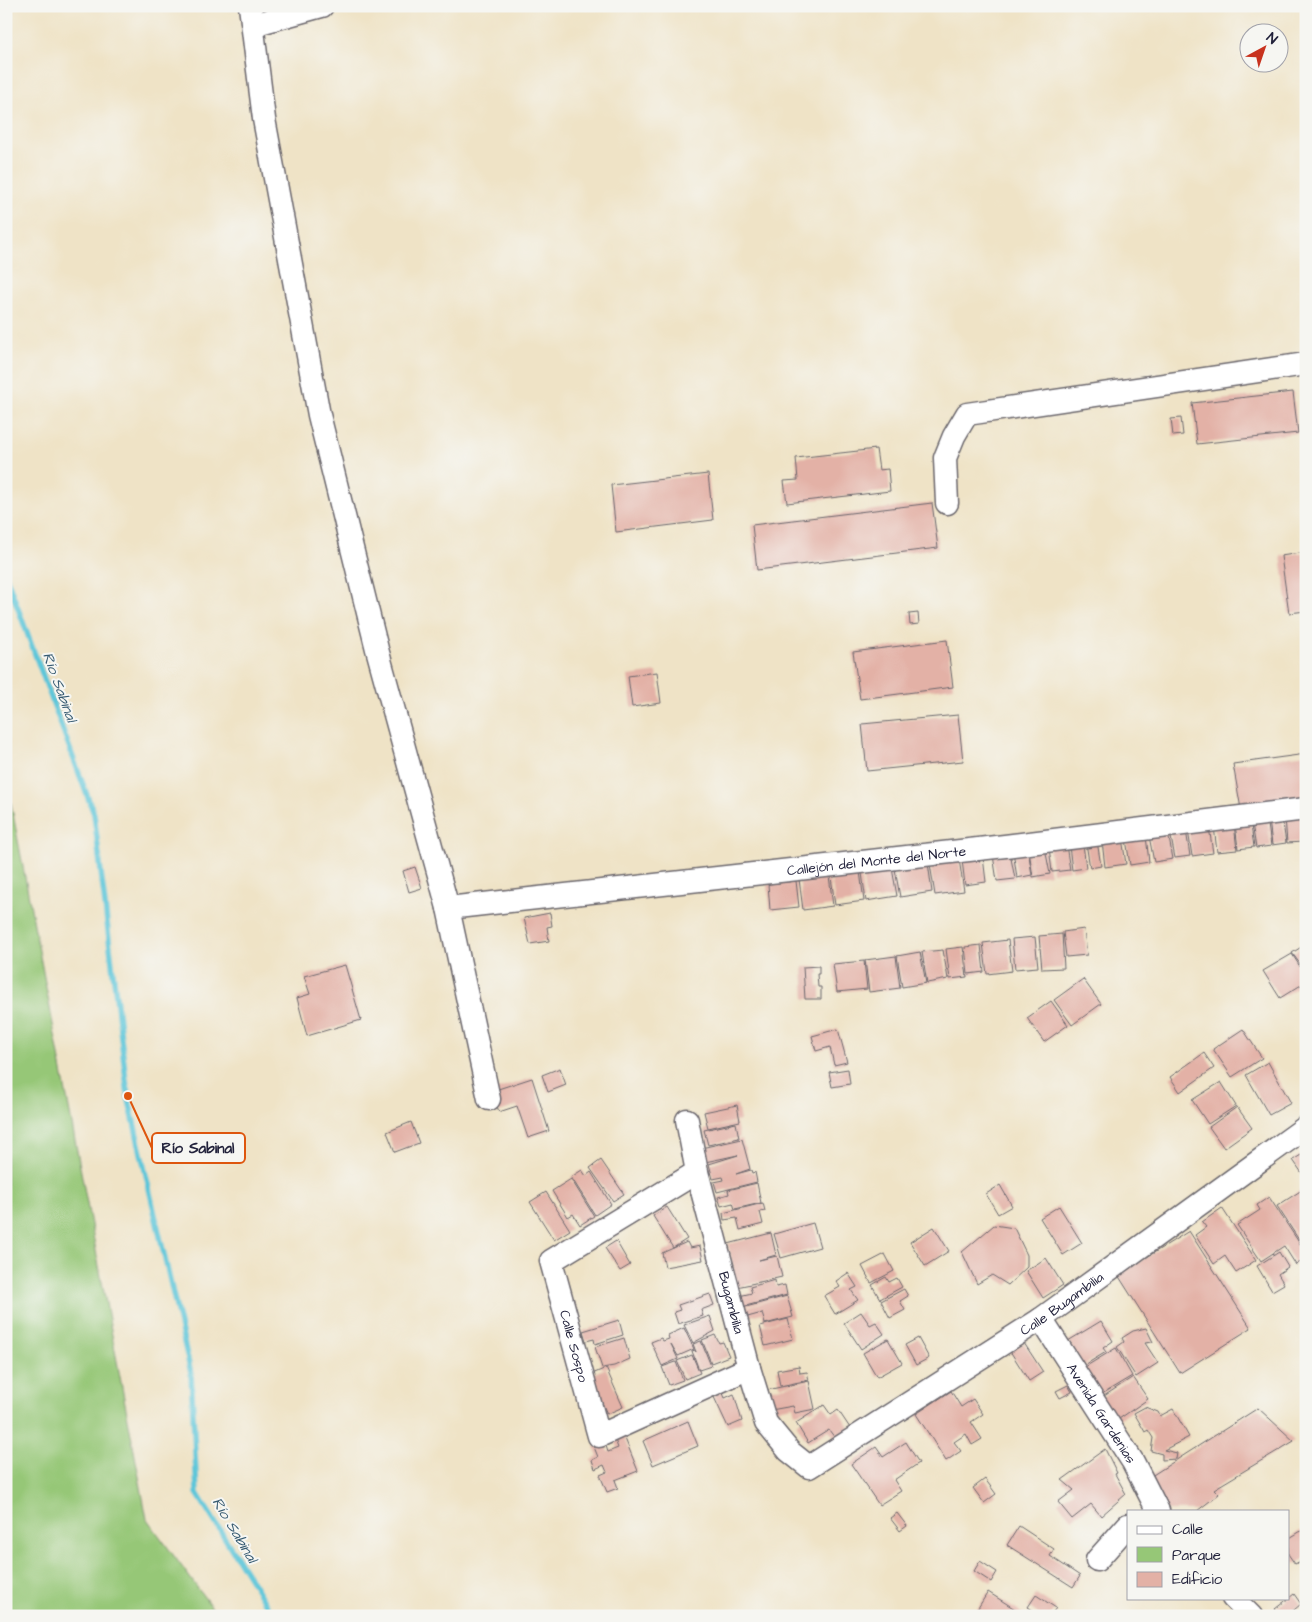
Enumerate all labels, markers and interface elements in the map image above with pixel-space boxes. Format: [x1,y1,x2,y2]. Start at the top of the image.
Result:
north arrow [1240,22,1290,72]
text: N [1262,28,1282,49]
water label: Río Sabinal [37,649,82,727]
street label: Callejón del Monte del Norte [786,841,968,881]
callout: Río Sabinal [152,1133,245,1163]
text: Río Sabinal [162,1138,235,1159]
street label: Calle Bugambilia [1016,1268,1108,1341]
street label: Bugambilia [713,1269,749,1336]
street label: Calle Sospo [554,1308,593,1385]
street label: Avenida Gardenias [1061,1360,1140,1468]
water label: Río Sabinal [207,1494,263,1568]
legend [1127,1510,1290,1600]
text: Calle [1172,1519,1203,1540]
text: Parque [1172,1545,1221,1566]
text: Edificio [1172,1569,1223,1590]

